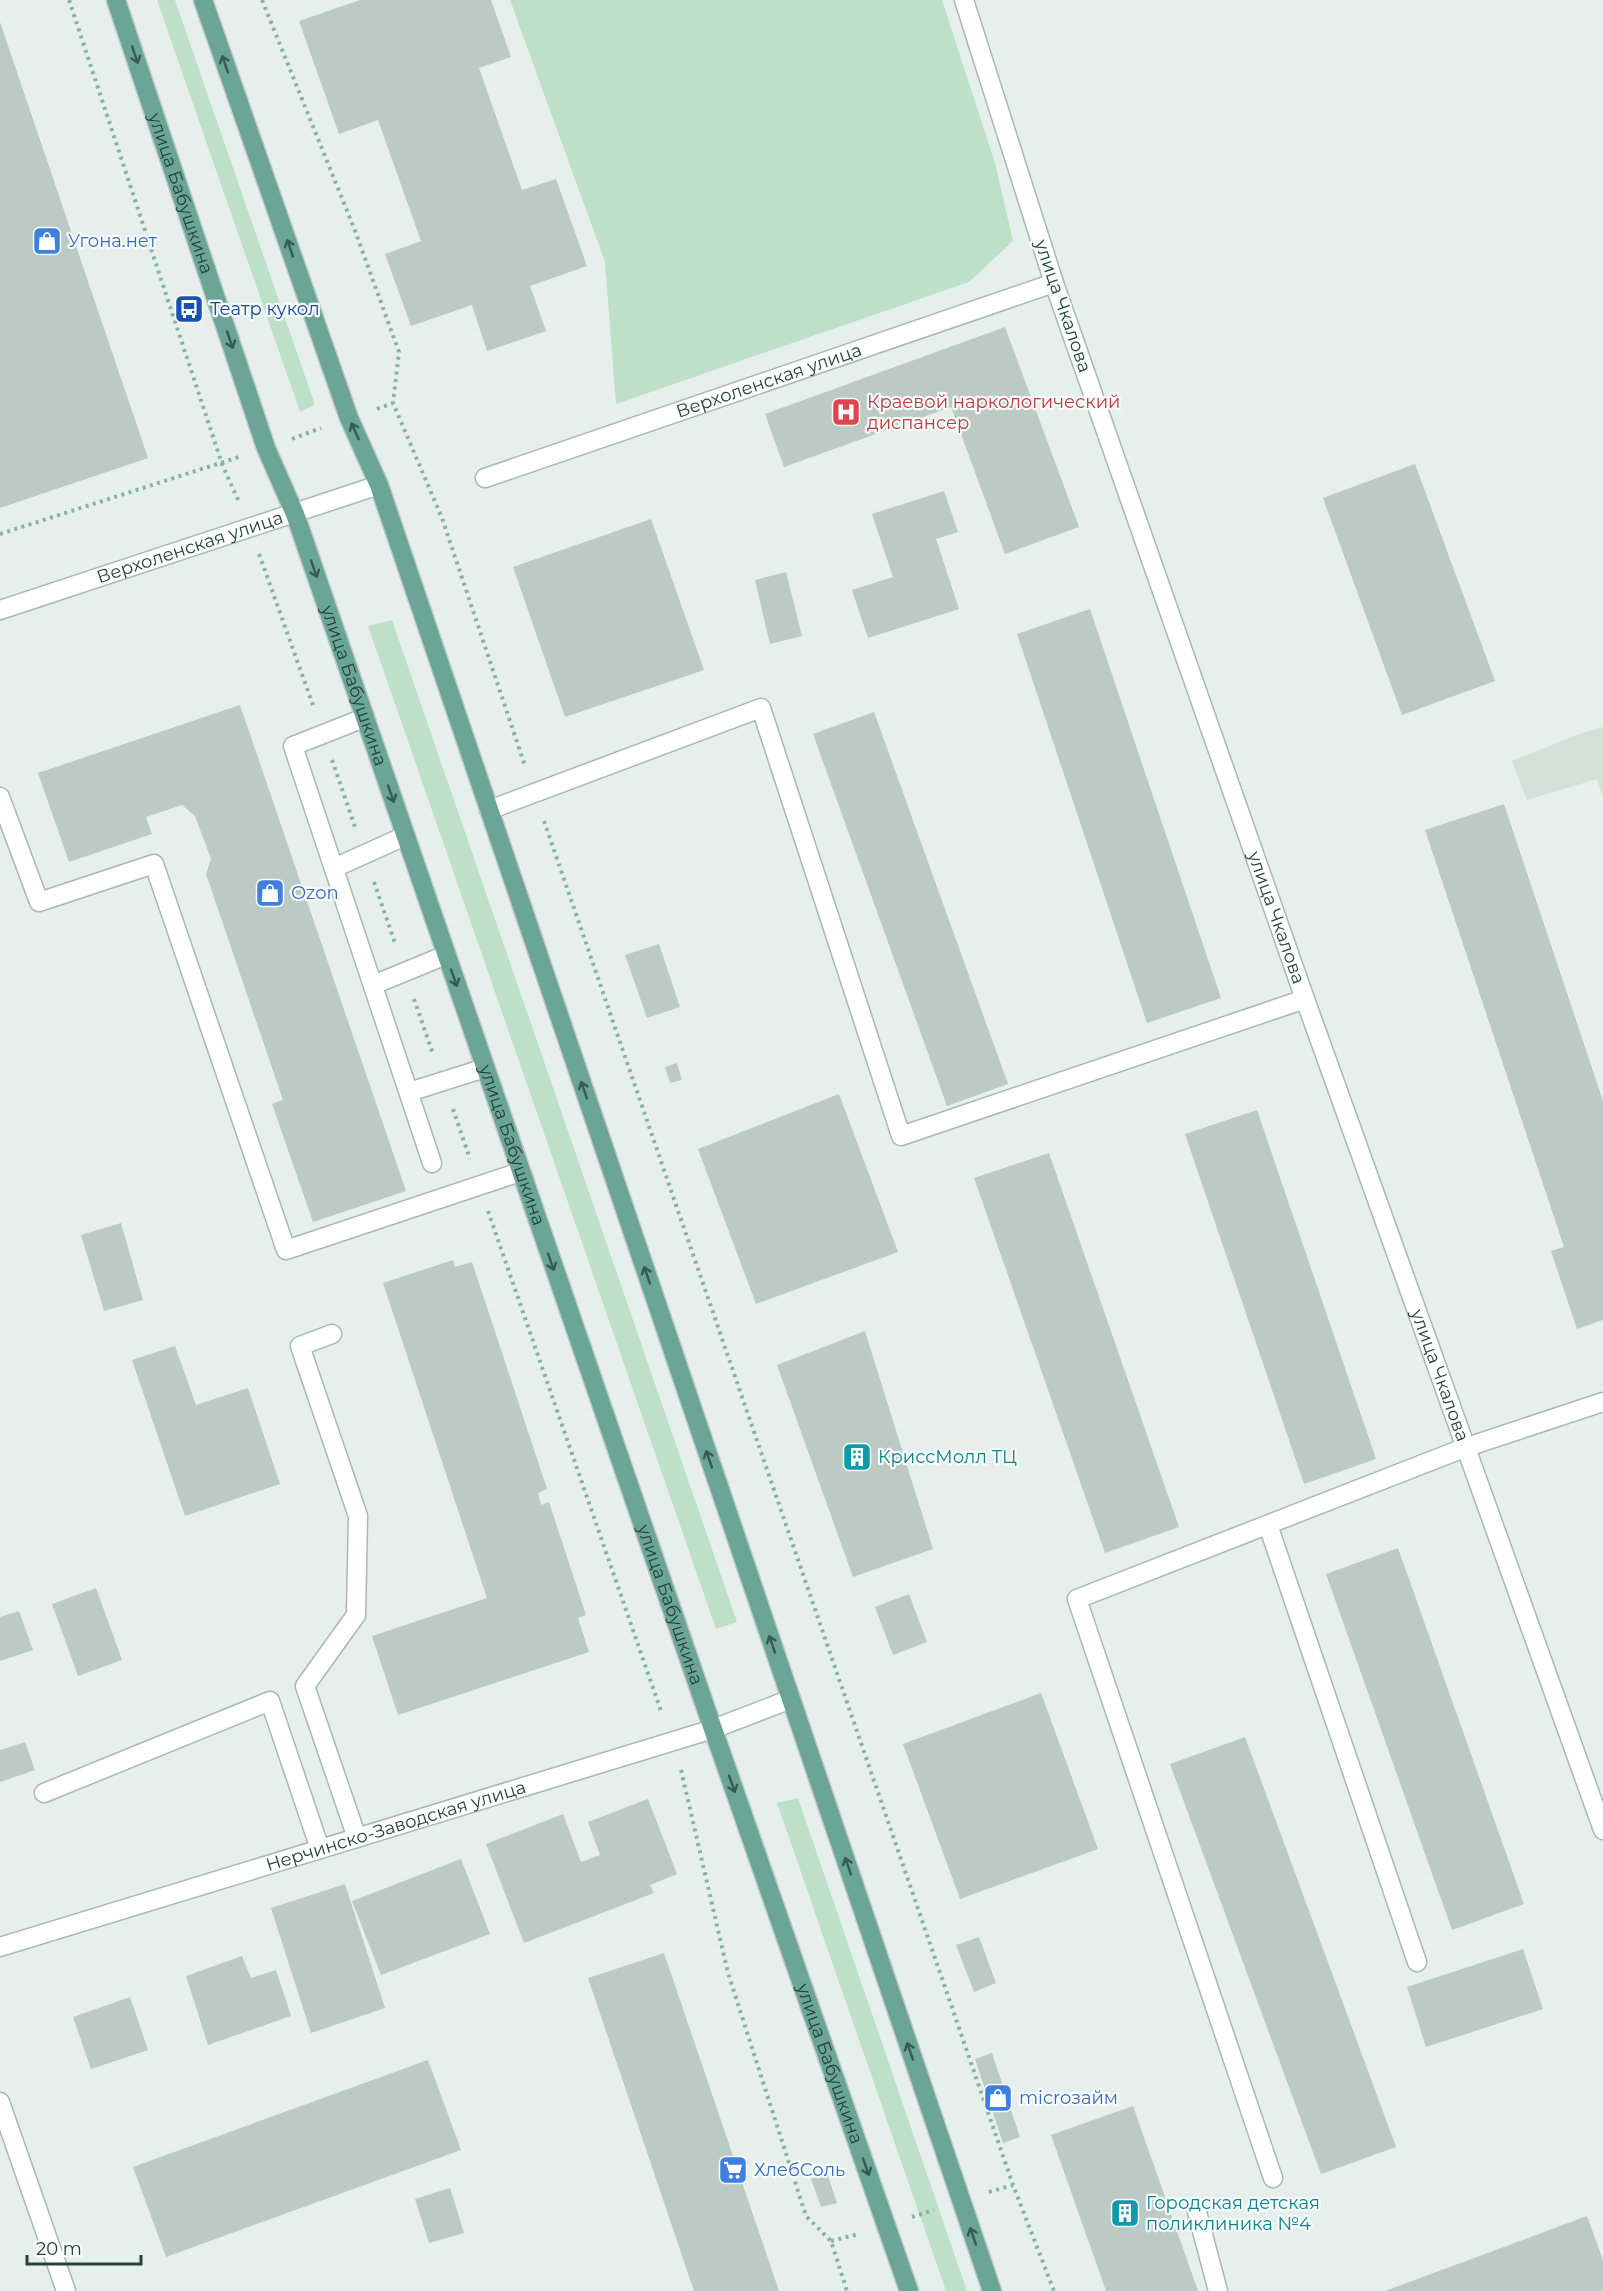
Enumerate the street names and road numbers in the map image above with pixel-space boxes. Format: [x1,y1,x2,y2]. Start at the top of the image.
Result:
street label: улица Бабушкина [143,109,218,277]
street label: улица Чкалова [1030,236,1096,375]
street label: Верхоленская улица [673,339,864,423]
street label: Верхоленская улица [94,506,286,588]
street label: улица Бабушкина [316,601,392,769]
street label: улица Чкалова [1243,848,1310,987]
street label: улица Бабушкина [474,1061,550,1228]
street label: улица Чкалова [1406,1305,1474,1444]
street label: улица Бабушкина [632,1521,708,1688]
street label: Нерчинско-Заводская улица [263,1776,529,1876]
street label: улица Бабушкина [791,1980,868,2147]

